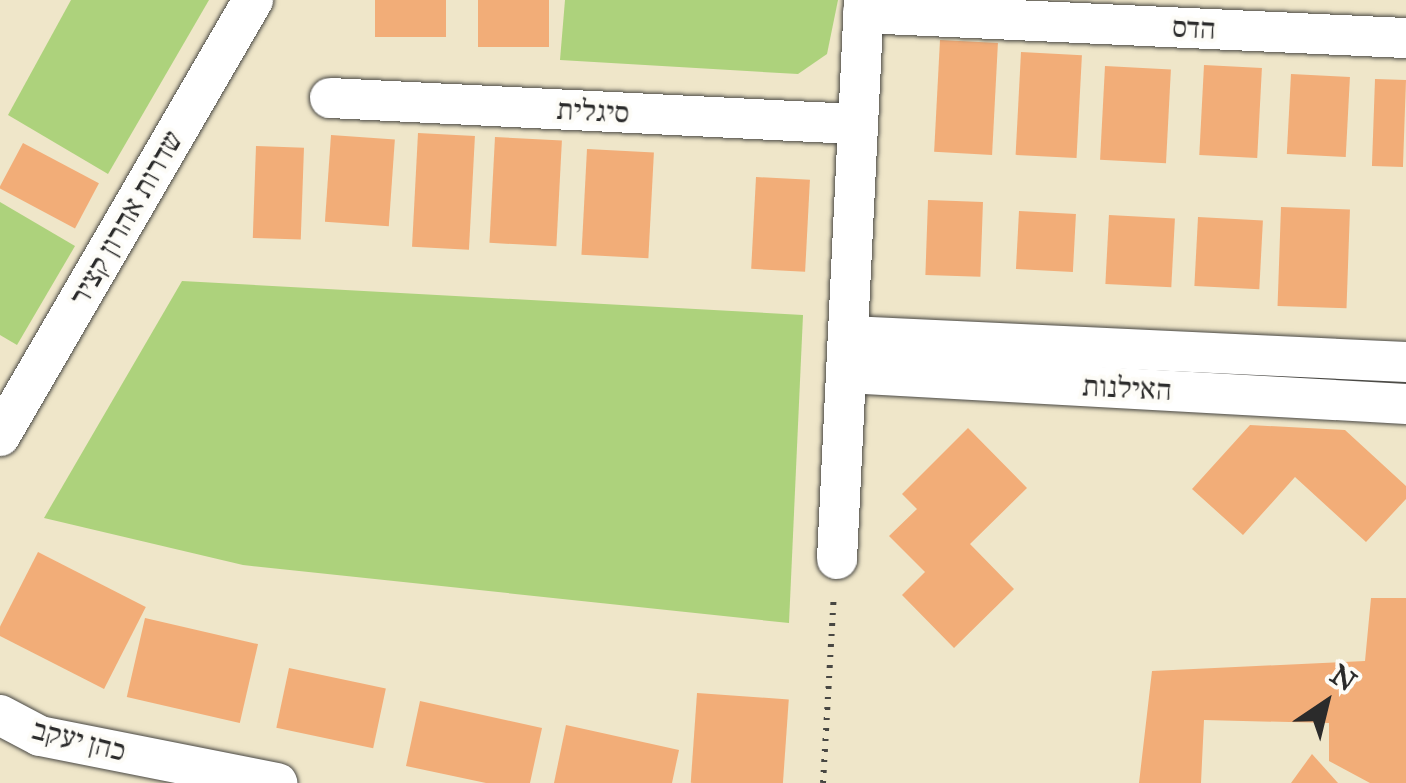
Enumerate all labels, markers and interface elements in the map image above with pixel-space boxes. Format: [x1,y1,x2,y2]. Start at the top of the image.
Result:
street label: הדס [1171,9,1217,47]
street label: סיגלית [556,91,630,131]
street label: שדרות אהרון קציר [61,124,191,312]
street label: האילנות [1081,368,1173,408]
north arrow [1276,653,1376,753]
text: N [1324,657,1363,699]
street label: כהן יעקב [28,711,130,769]

